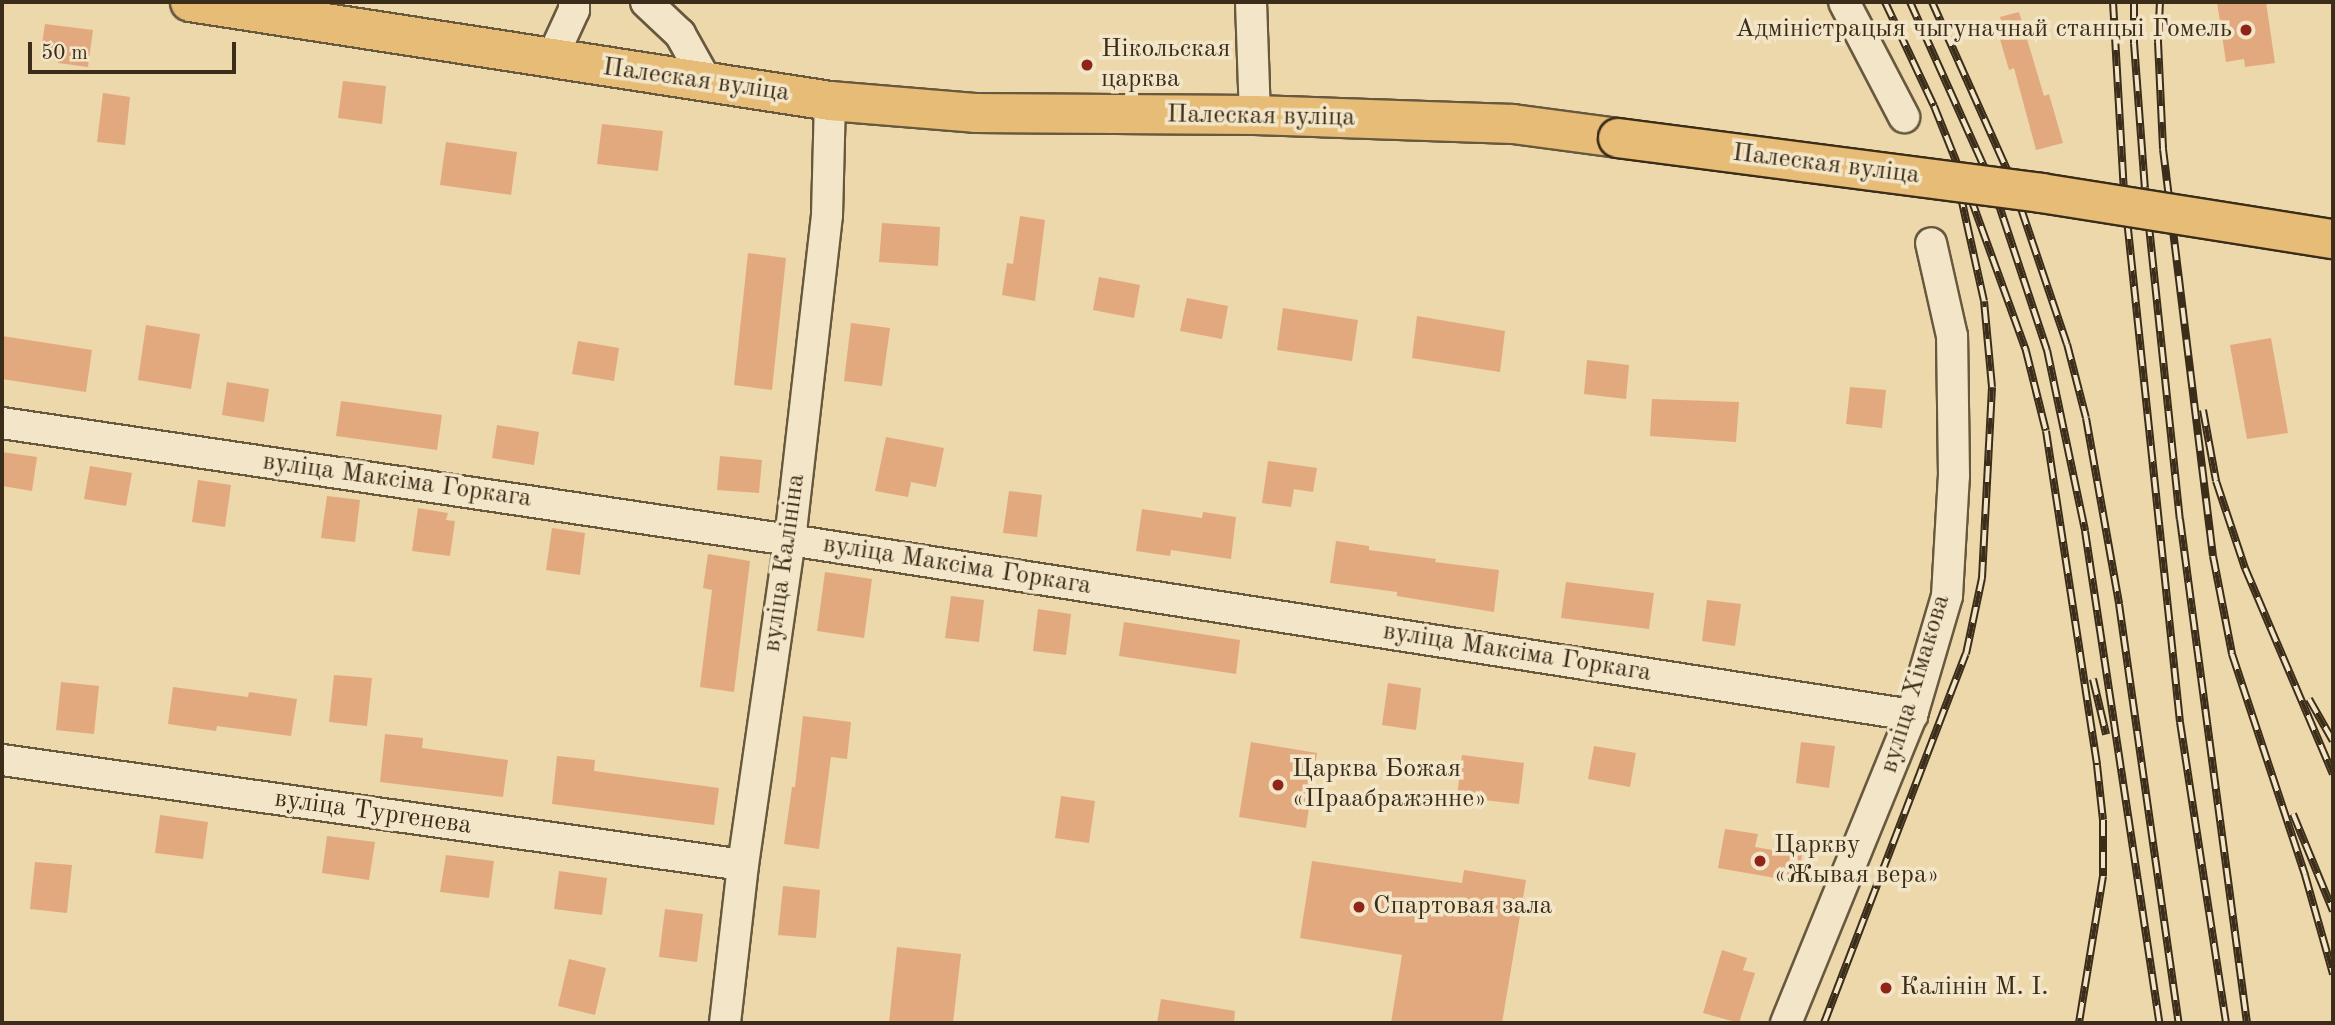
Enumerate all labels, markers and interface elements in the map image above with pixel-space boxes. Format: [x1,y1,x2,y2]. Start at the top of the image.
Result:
place label: Адміністрацыя чыгуначнай станцыі Гомель [1735,14,2232,46]
marker: Адміністрацыя чыгуначнай станцыі Гомель [2238,22,2254,38]
scale bar [32,28,240,72]
place label: Нікольская царква [1101,34,1230,96]
text: 50 m [41,43,88,64]
street label: Палеская вуліца [601,52,791,110]
marker: Нікольская царква [1079,57,1095,73]
street label: Палеская вуліца [1167,100,1355,134]
street label: Палеская вуліца [1731,138,1921,192]
street label: вуліца Максіма Горкага [261,447,533,515]
street label: вуліца Калініна [757,472,813,654]
street label: вуліца Максіма Горкага [821,529,1093,603]
street label: вуліца Хімакова [1874,591,1958,777]
street label: вуліца Максіма Горкага [1381,616,1653,690]
place label: Царква Божая «Праабражэнне» [1292,754,1487,816]
marker: Царква Божая «Праабражэнне» [1270,777,1286,793]
street label: вуліца Тургенева [273,784,473,842]
place label: Царкву «Жывая вера» [1774,830,1939,892]
marker: Царкву «Жывая вера» [1752,853,1768,869]
place label: Спартовая зала [1373,891,1552,923]
marker: Спартовая зала [1351,899,1367,915]
place label: Калінін М. І. [1900,972,2049,1004]
marker: Калінін М. І. [1878,980,1894,996]

